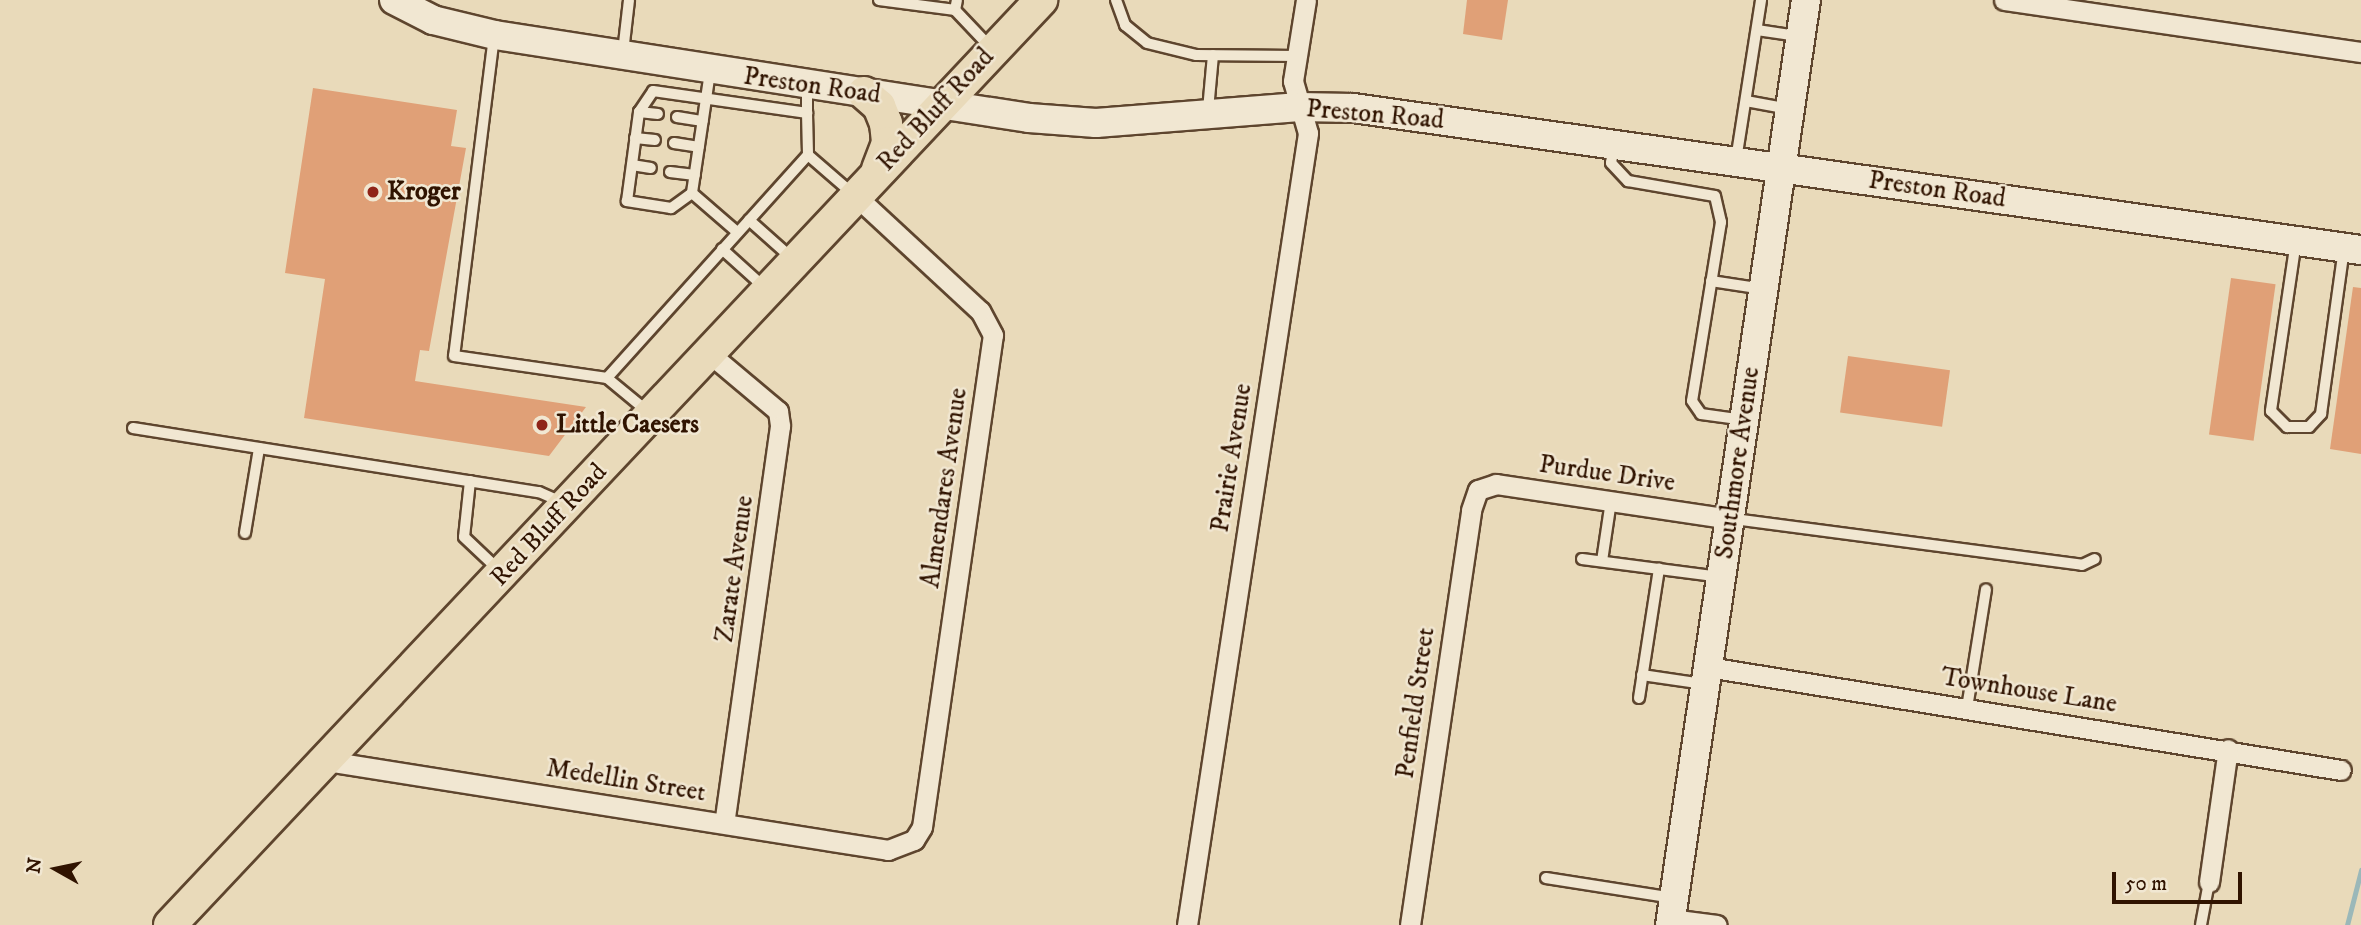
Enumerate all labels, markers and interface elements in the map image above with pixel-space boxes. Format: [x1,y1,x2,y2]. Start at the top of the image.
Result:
street label: Red Bluff Road [871,42,1001,178]
street label: Preston Road [741,61,883,111]
street label: Preston Road [1305,93,1445,137]
street label: Preston Road [1866,165,2008,215]
place label: Kroger [387,176,461,208]
marker: Kroger [365,184,381,200]
street label: Southmore Avenue [1709,365,1767,561]
street label: Prairie Avenue [1205,381,1259,535]
street label: Almendares Avenue [916,386,974,590]
place label: Little Caesers [556,409,699,441]
marker: Little Caesers [534,417,550,433]
street label: Purdue Drive [1537,449,1677,499]
street label: Red Bluff Road [484,457,614,593]
street label: Zarate Avenue [709,493,761,645]
street label: Penfield Street [1390,625,1442,781]
street label: Townhouse Lane [1939,662,2119,720]
street label: Medellin Street [544,753,708,809]
north arrow [21,834,91,904]
text: N [22,856,47,875]
scale bar [2116,858,2246,902]
text: 50 m [2125,871,2167,897]

